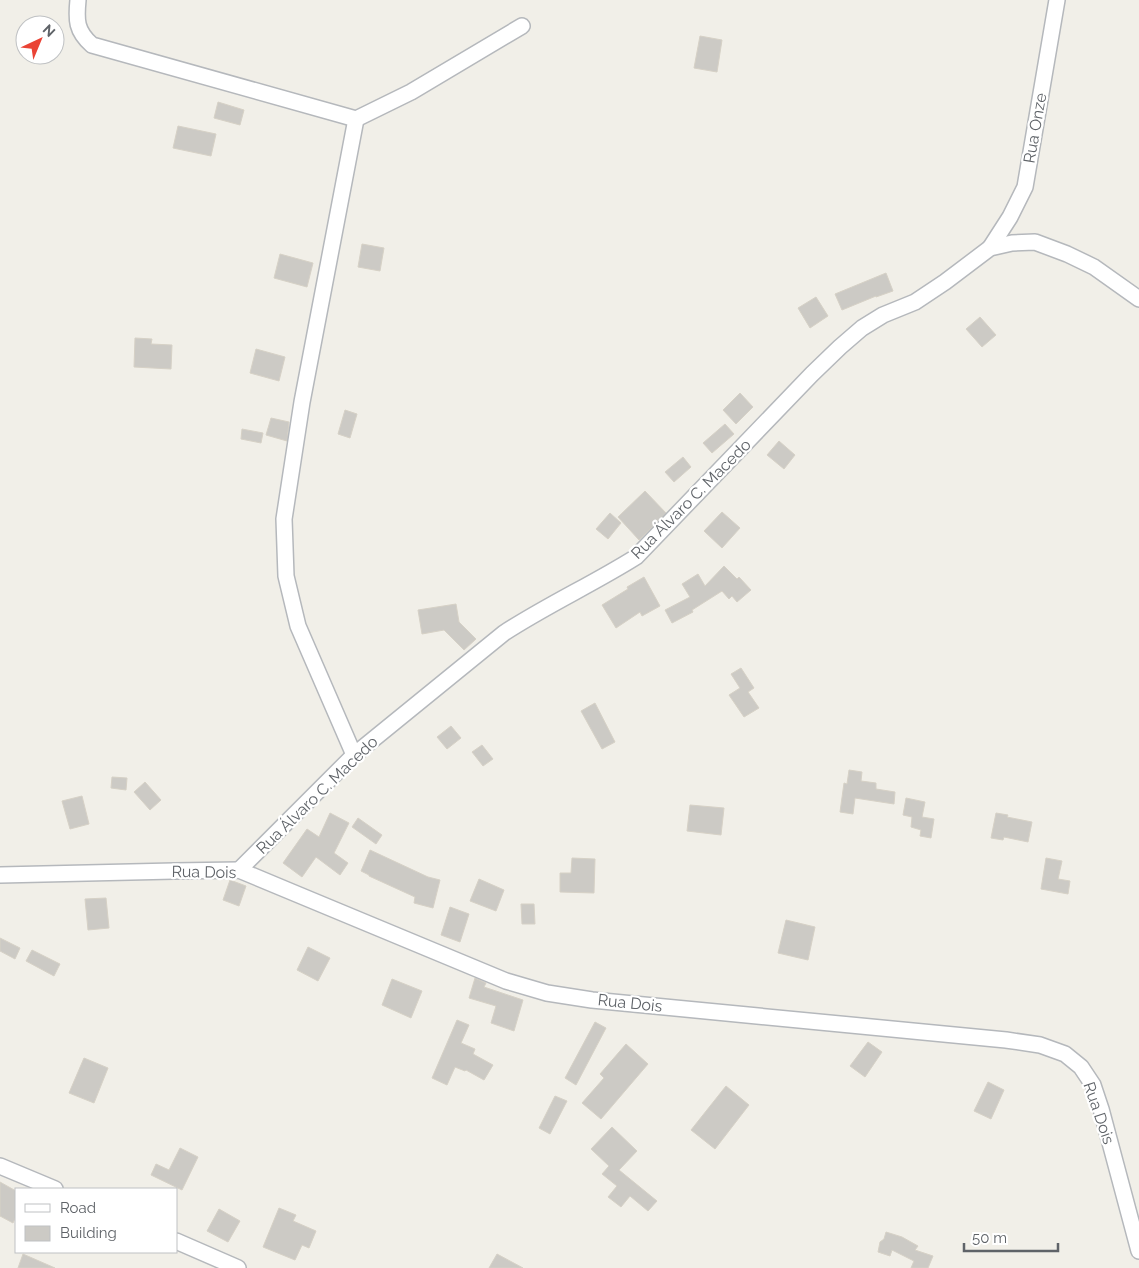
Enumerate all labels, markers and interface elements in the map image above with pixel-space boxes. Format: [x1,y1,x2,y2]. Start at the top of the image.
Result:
north arrow [15,15,65,65]
text: N [40,21,58,40]
street label: Rua Onze [1019,91,1051,165]
street label: Rua Álvaro C. Macedo [627,435,755,563]
street label: Rua Álvaro C. Macedo [252,731,382,858]
street label: Rua Dois [171,862,237,882]
street label: Rua Dois [597,990,663,1016]
street label: Rua Dois [1079,1079,1119,1147]
legend [15,1188,178,1253]
text: Road [60,1199,96,1217]
scale bar [964,1220,1058,1252]
text: Building [60,1224,117,1242]
text: 50 m [972,1229,1007,1247]

